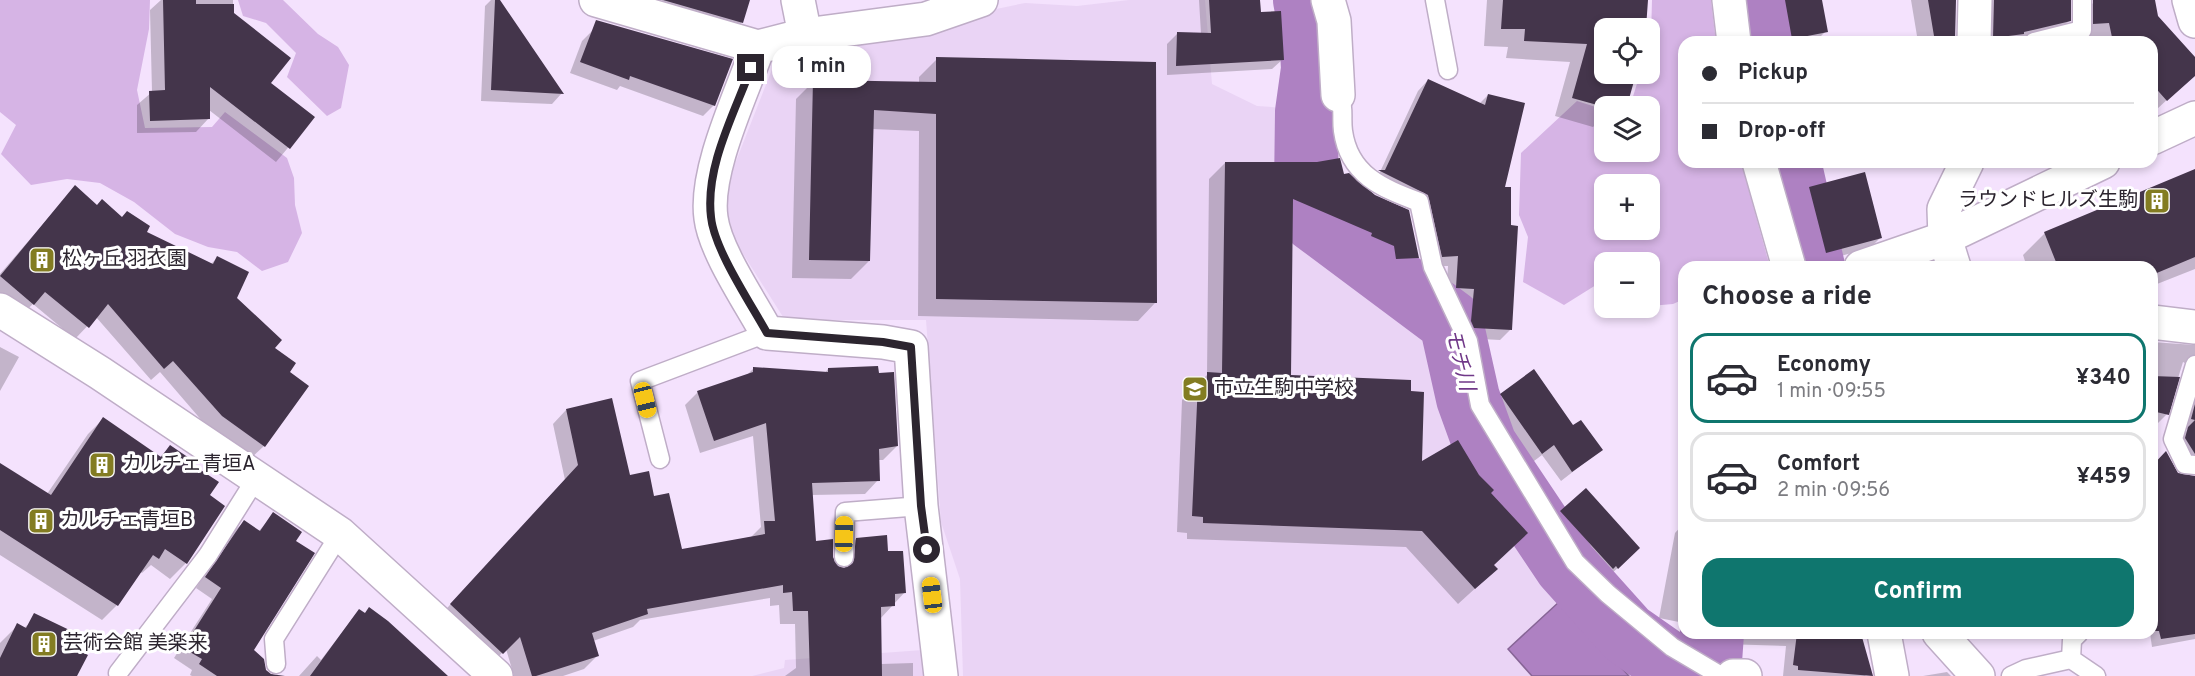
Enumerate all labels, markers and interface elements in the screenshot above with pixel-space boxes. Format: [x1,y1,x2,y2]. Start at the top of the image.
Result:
map controls [1594,18,1660,318]
button: locate [1594,18,1660,84]
callout: 1 min [772,47,871,89]
route end [737,54,764,81]
text: 1 min [797,54,846,80]
text: Pickup [1738,60,1808,87]
button: layers [1594,96,1660,162]
text: Drop-off [1738,118,1825,145]
button: + [1594,174,1660,240]
building icon: ラウンドヒルズ生駒 [2142,186,2172,216]
place label: ラウンドヒルズ生駒 [1958,188,2138,214]
building icon: 松ヶ丘 羽衣園 [27,245,57,275]
place label: 松ヶ丘 羽衣園 [62,247,187,273]
button: − [1594,252,1660,318]
text: Choose a ride [1702,280,1872,314]
water label: モチ川 [1438,326,1480,396]
icon: car [1705,351,1759,405]
text: Economy [1777,352,1871,379]
text: ¥340 [2076,365,2131,392]
school or university icon: 市立生駒中学校 [1180,374,1210,404]
place label: 市立生駒中学校 [1214,376,1354,402]
text: 1 min · 09:55 [1777,379,1886,405]
car [632,380,658,420]
building icon: カルチェ青垣A [87,450,117,480]
icon: car [1705,450,1759,504]
text: Comfort [1777,451,1860,478]
place label: カルチェ青垣A [122,452,256,478]
text: ¥459 [2077,464,2131,491]
text: 2 min · 09:56 [1777,478,1890,504]
building icon: カルチェ青垣B [26,506,56,536]
place label: カルチェ青垣B [60,508,193,534]
car [835,516,853,552]
route start [913,536,940,563]
button: Confirm [1702,558,2134,627]
car [921,576,943,614]
building icon: 芸術会館 美楽来 [29,629,59,659]
place label: 芸術会館 美楽来 [63,631,208,657]

